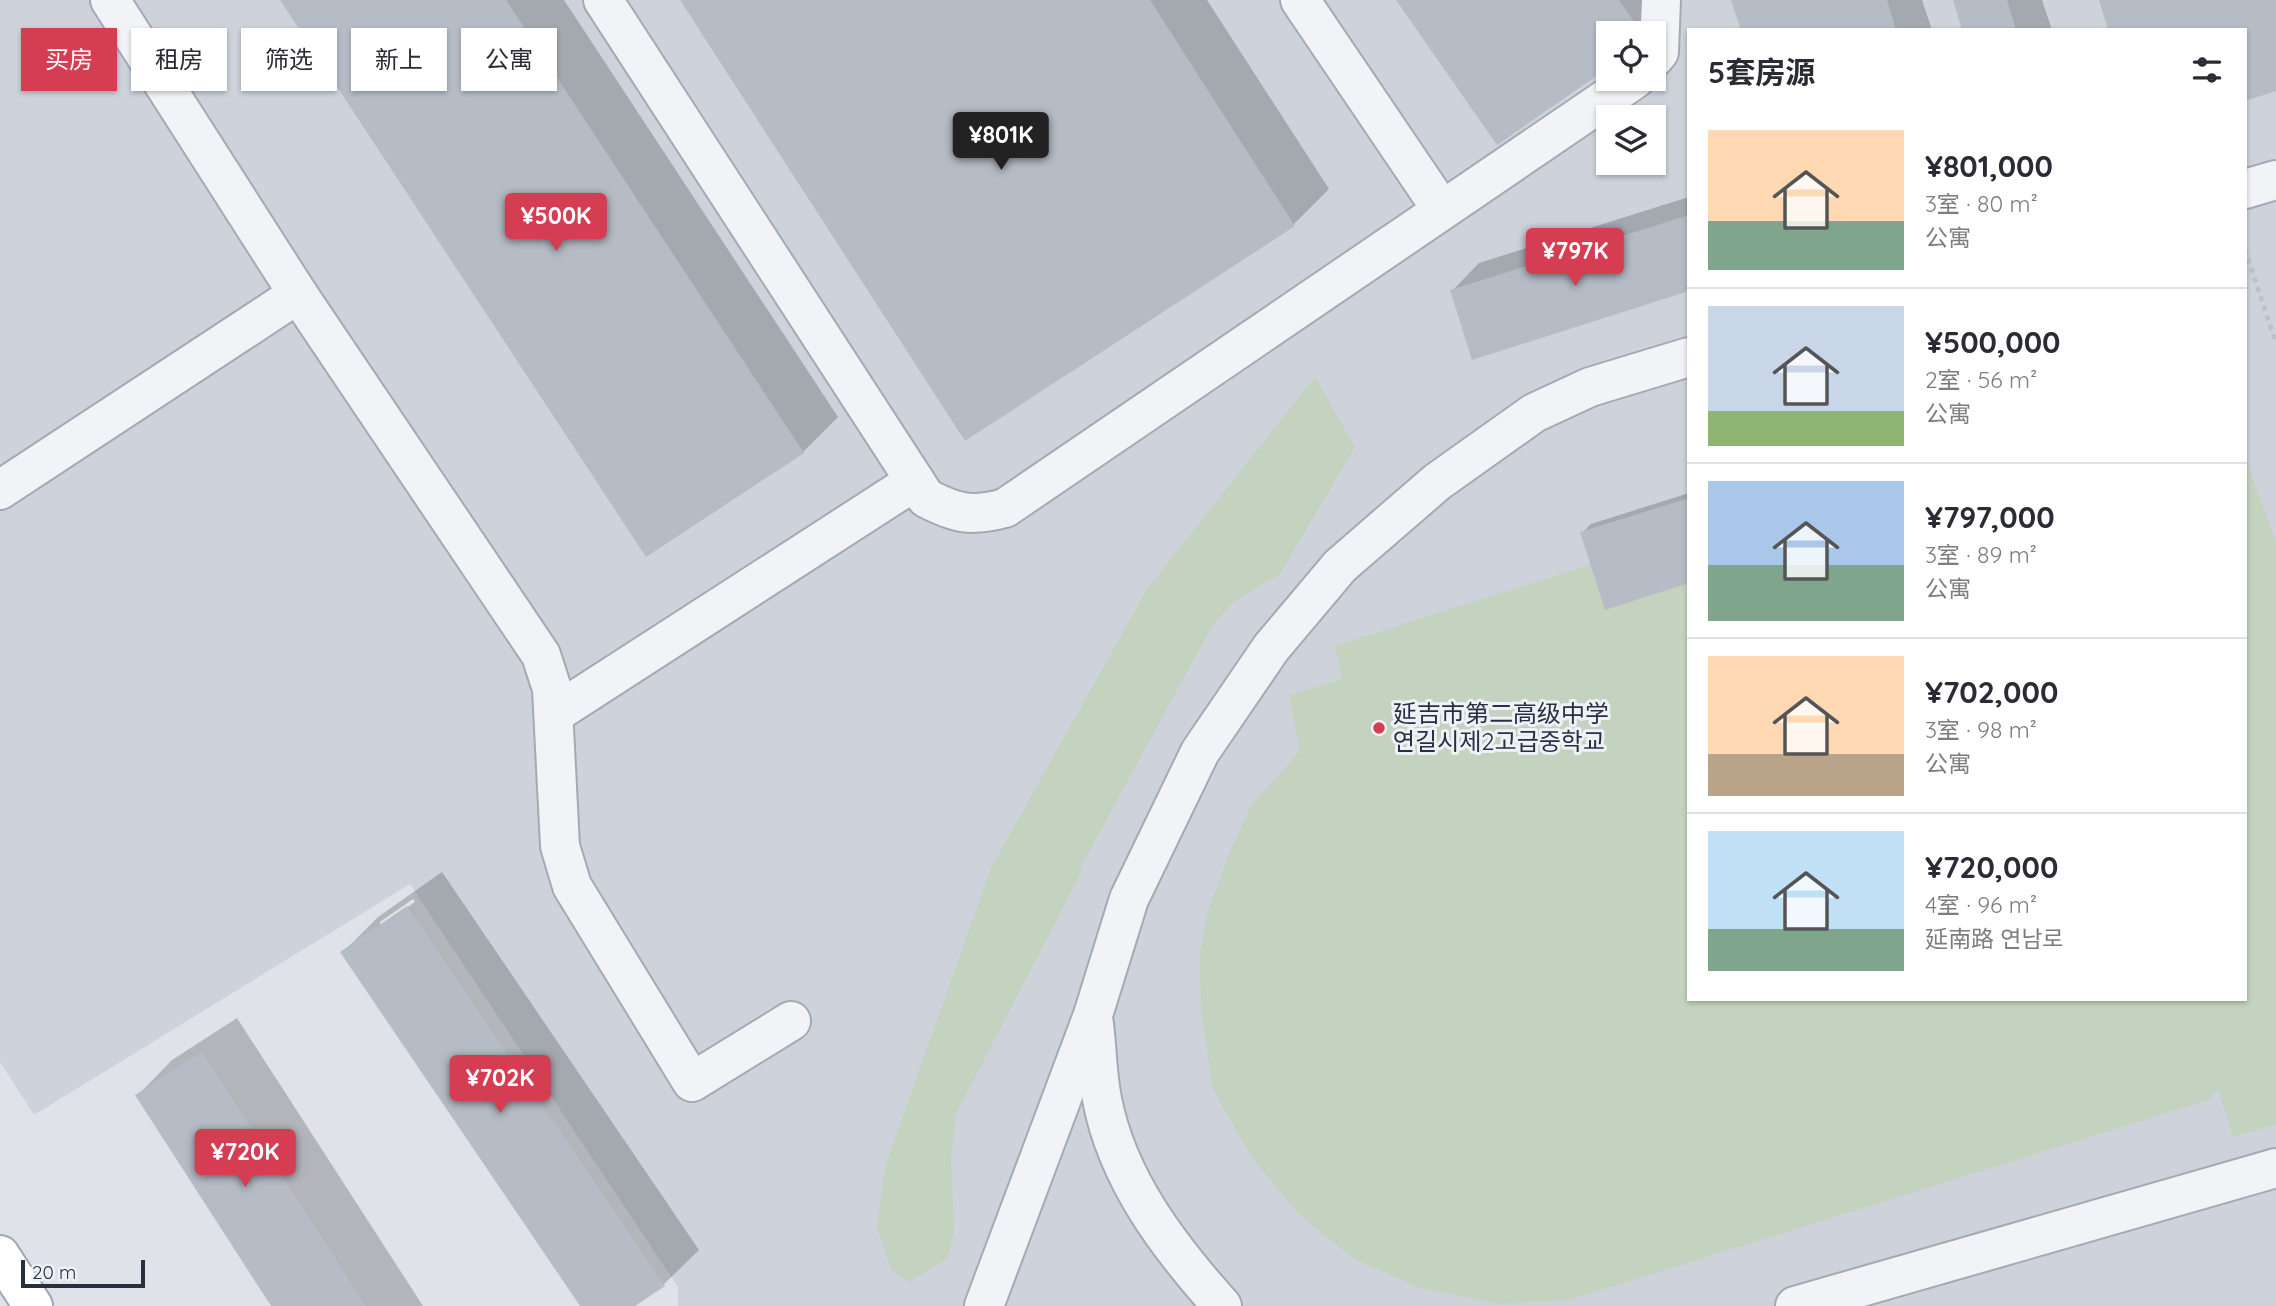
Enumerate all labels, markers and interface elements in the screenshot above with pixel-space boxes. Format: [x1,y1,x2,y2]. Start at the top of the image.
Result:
map controls [1596,21,1666,175]
button: locate [1596,21,1666,91]
chip: 买房 [21,28,117,91]
chip: 租房 [131,28,227,91]
chip: 筛选 [241,28,337,91]
chip: 新上 [351,28,447,91]
chip: 公寓 [461,28,557,91]
icon: filters [2188,51,2226,89]
text: 5套房源 [1708,53,1815,91]
button: layers [1596,105,1666,175]
pin: ¥801K [952,113,1050,172]
text: ¥801K [969,120,1033,149]
text: ¥801,000 [1925,147,2053,185]
icon: home [1764,158,1848,242]
text: 3室 · 80 m² [1925,189,2038,218]
pin: ¥500K [507,194,605,253]
text: ¥500K [521,201,591,230]
text: 公寓 [1925,223,1971,252]
pin: ¥797K [1526,229,1624,288]
text: ¥797K [1542,236,1608,265]
text: ¥500,000 [1925,323,2061,361]
icon: home [1764,334,1848,418]
text: 2室 · 56 m² [1925,365,2037,394]
text: 公寓 [1925,399,1971,428]
text: ¥797,000 [1925,498,2055,536]
icon: home [1764,509,1848,593]
text: 3室 · 89 m² [1925,540,2037,569]
text: 公寓 [1925,574,1971,603]
text: ¥702,000 [1925,673,2058,711]
icon: home [1764,684,1848,768]
place label: 延吉市第二高级中学 연길시제2고급중학교 [1393,698,1609,756]
text: 3室 · 98 m² [1925,715,2037,744]
marker: 延吉市第二高级中学 연길시제2고급중학교 [1371,720,1387,736]
text: 公寓 [1925,749,1971,778]
text: ¥720,000 [1925,848,2058,886]
icon: home [1764,859,1848,943]
text: 4室 · 96 m² [1925,890,2037,919]
text: 延南路 연남로 [1925,924,2064,953]
pin: ¥702K [451,1056,549,1115]
text: ¥702K [466,1063,534,1092]
pin: ¥720K [196,1130,294,1189]
text: ¥720K [211,1137,279,1166]
scale bar [21,1257,145,1289]
text: 20 m [32,1260,76,1284]

